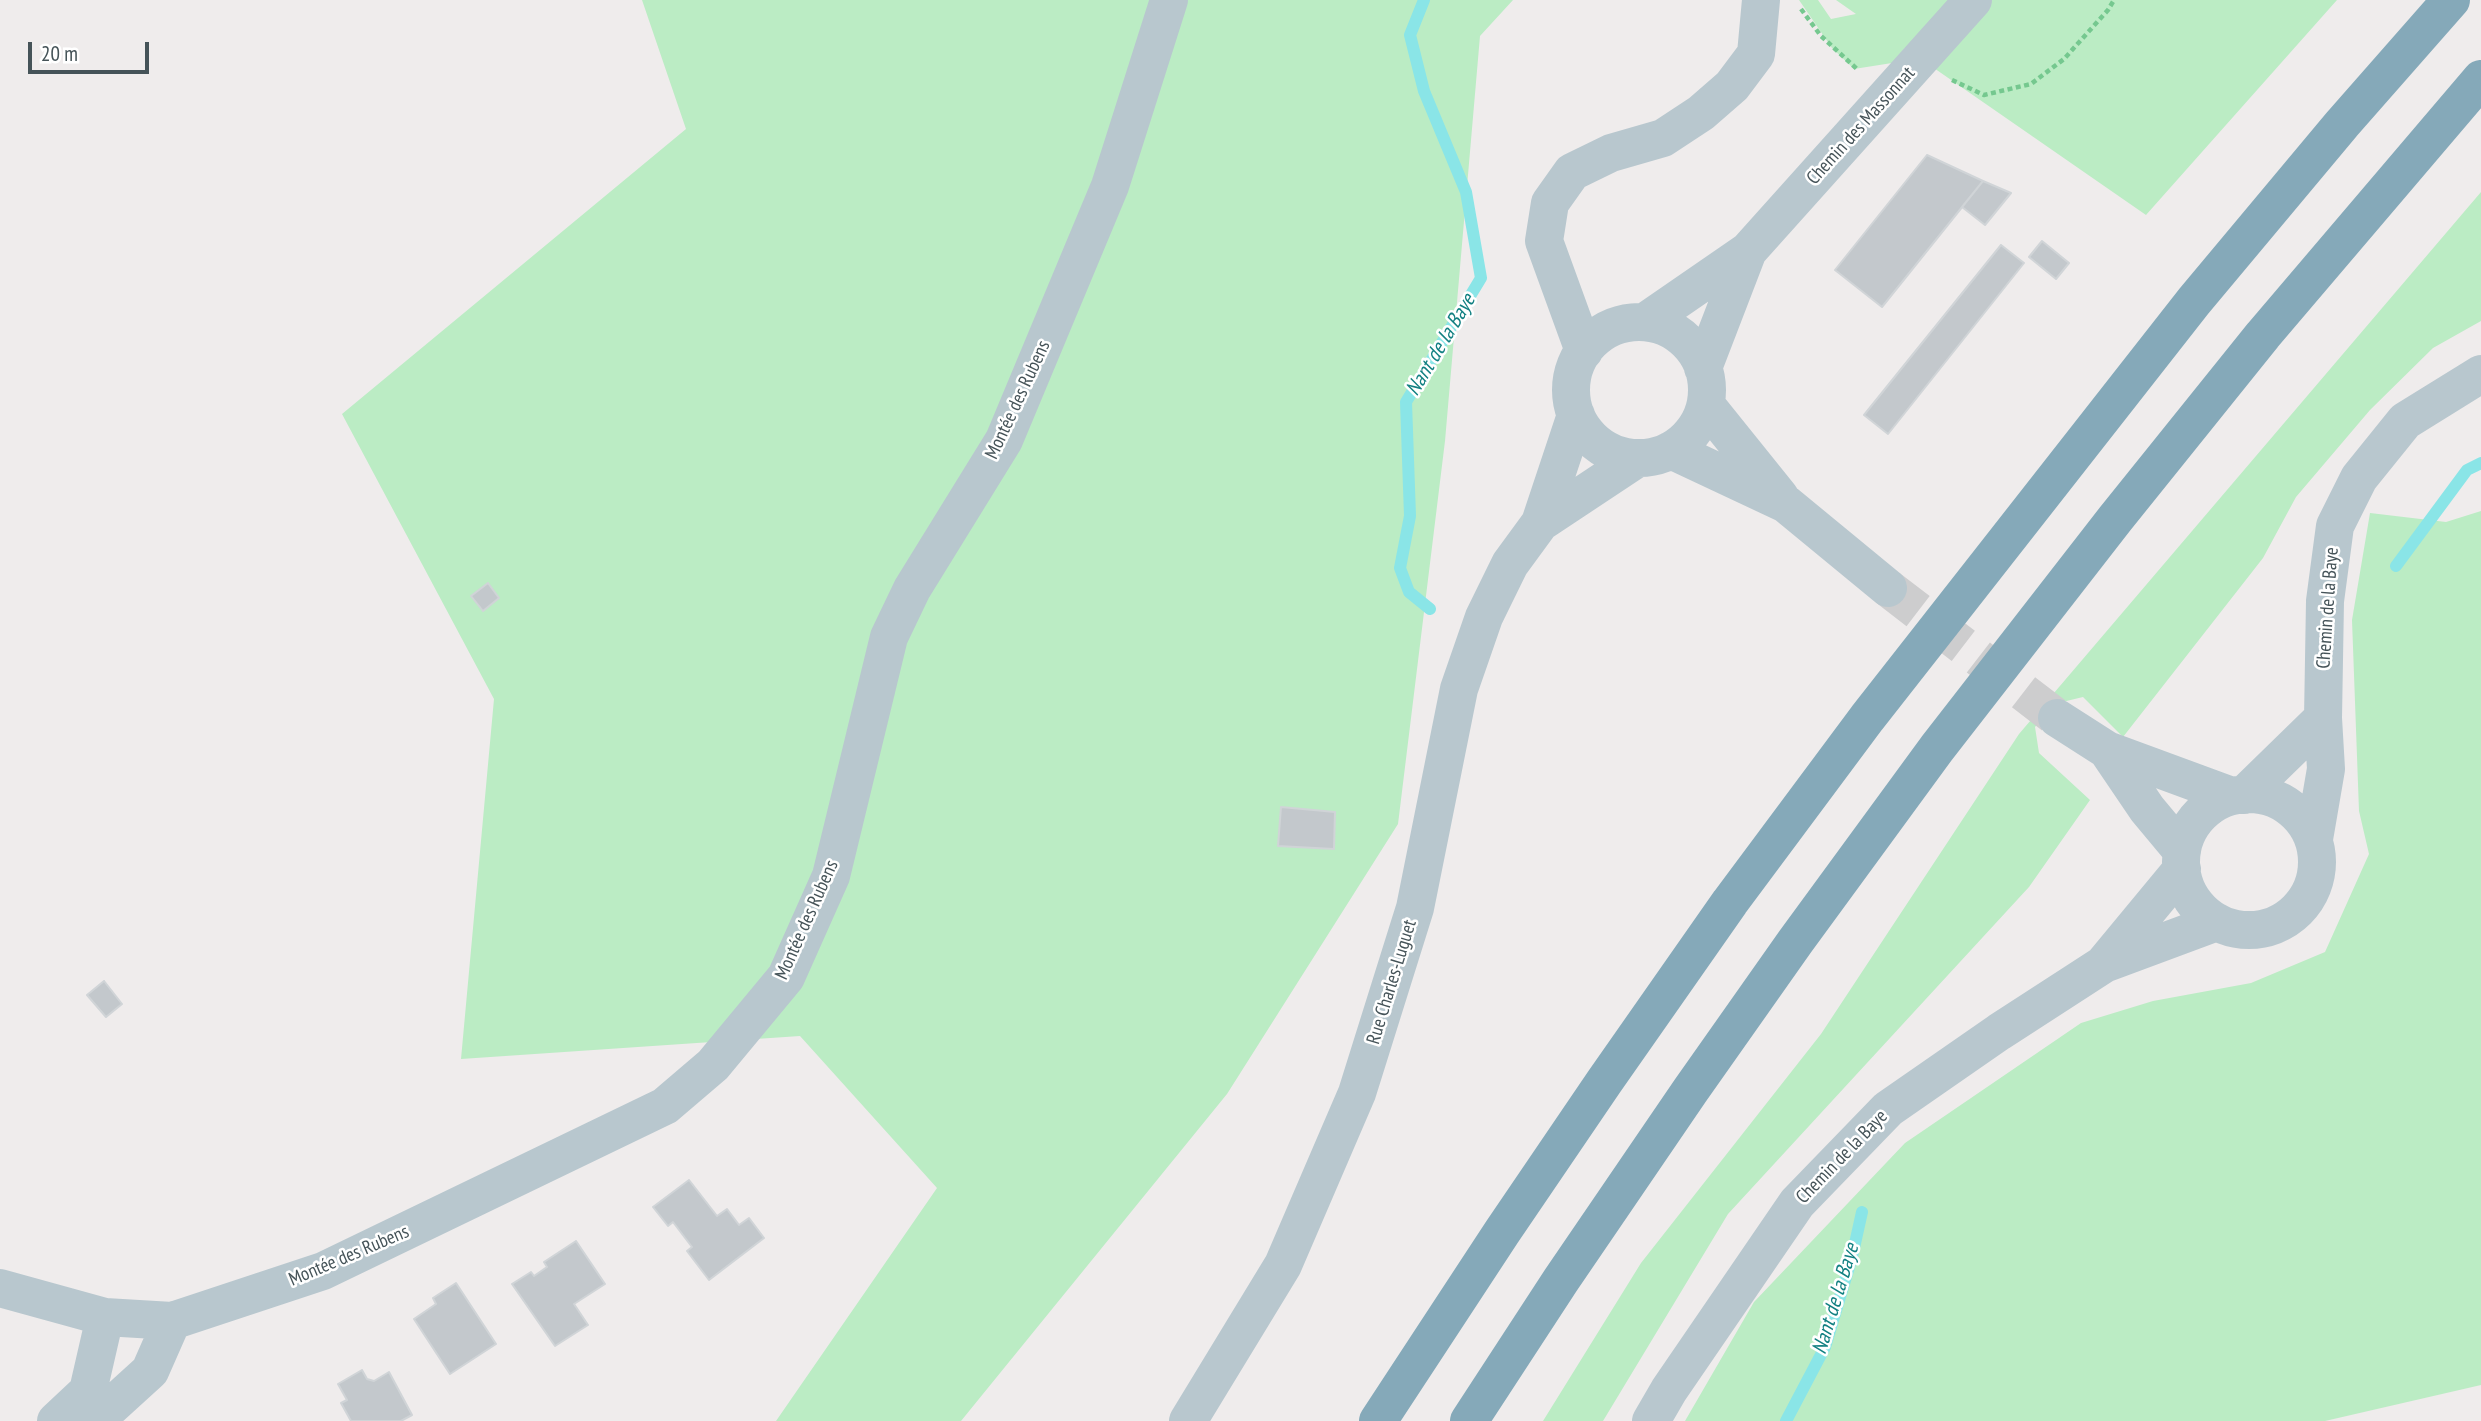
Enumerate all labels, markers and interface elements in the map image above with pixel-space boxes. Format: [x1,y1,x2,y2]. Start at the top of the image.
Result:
scale bar [32,28,152,72]
text: 20 m [41,40,78,67]
street label: Chemin des Massonnat [1802,62,1920,190]
water label: Nant de la Baye [1401,290,1481,400]
street label: Montée des Rubens [981,337,1055,463]
street label: Chemin de la Baye [2312,547,2344,669]
street label: Montée des Rubens [771,857,843,983]
street label: Rue Charles-Luguet [1362,917,1422,1047]
street label: Chemin de la Baye [1792,1105,1892,1209]
street label: Montée des Rubens [286,1220,412,1292]
water label: Nant de la Baye [1807,1241,1865,1357]

